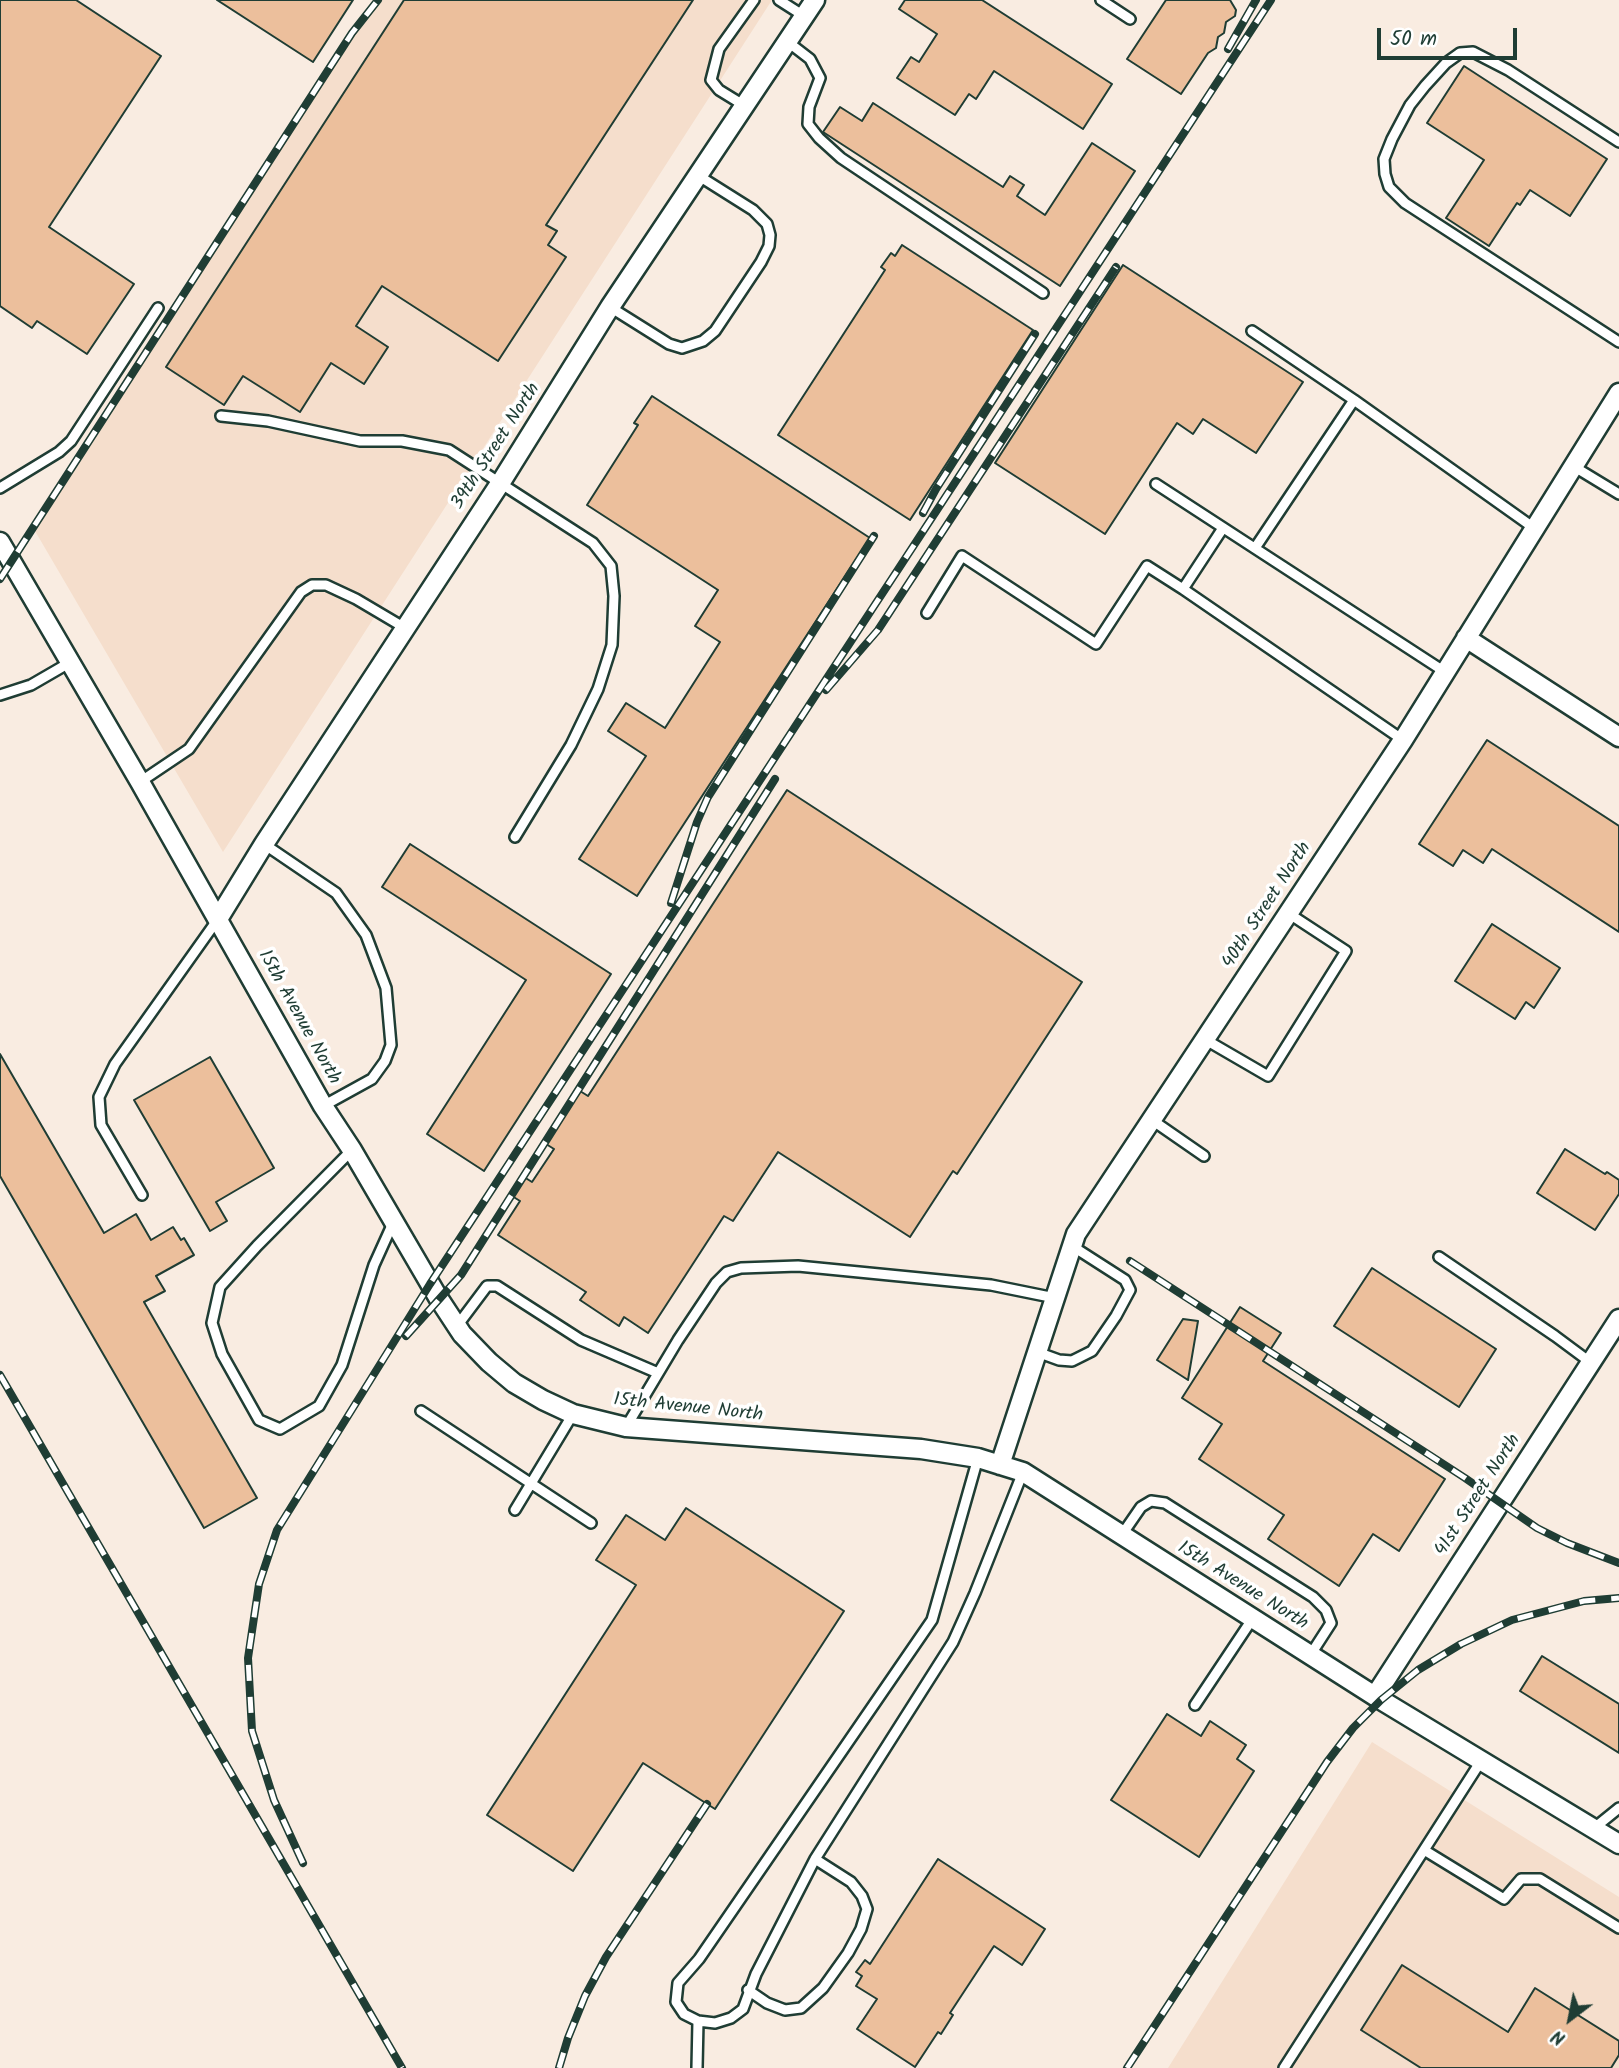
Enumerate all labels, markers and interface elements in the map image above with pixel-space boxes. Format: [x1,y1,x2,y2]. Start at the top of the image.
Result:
scale bar [1381,14,1521,58]
text: 50 m [1390,23,1437,56]
street label: 39th Street North [448,379,546,515]
street label: 40th Street North [1219,838,1317,974]
street label: 15th Avenue North [252,947,344,1089]
street label: 15th Avenue North [612,1390,764,1428]
street label: 41st Street North [1431,1431,1527,1561]
street label: 15th Avenue North [1172,1538,1312,1636]
north arrow [1535,1984,1605,2054]
text: N [1546,2021,1572,2053]

